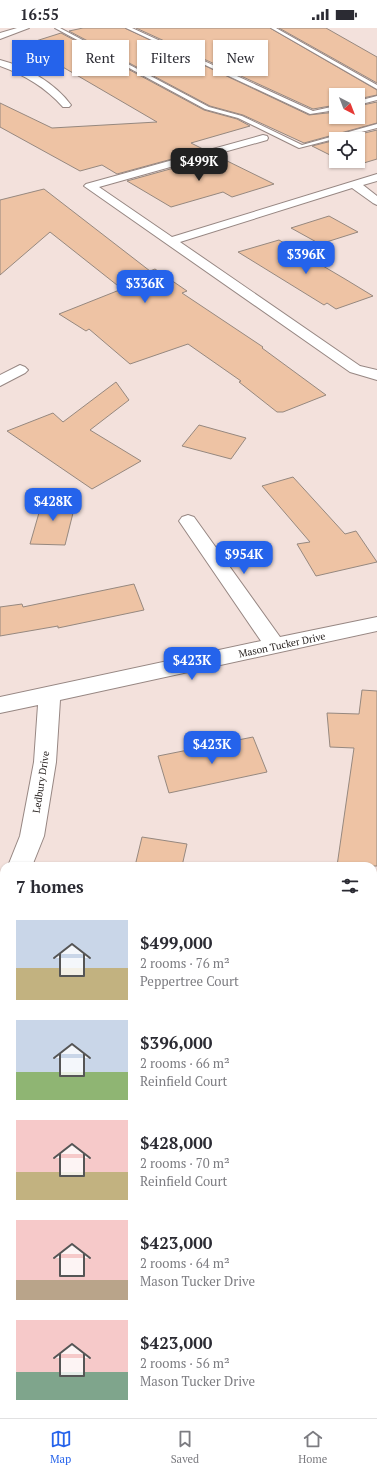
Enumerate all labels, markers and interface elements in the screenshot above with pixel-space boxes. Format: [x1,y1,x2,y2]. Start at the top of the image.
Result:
text: 16:55 [20,4,59,24]
chip: Buy [12,40,64,76]
chip: Rent [72,40,129,76]
chip: Filters [137,40,205,76]
chip: New [213,40,268,76]
north arrow [329,88,365,124]
map controls [329,88,365,168]
button: locate [329,132,365,168]
pin: $499K [171,148,227,182]
text: $499K [180,152,218,170]
pin: $396K [278,241,334,275]
text: $396K [287,245,325,263]
pin: $336K [117,270,173,304]
text: $336K [126,274,164,292]
pin: $428K [25,488,81,522]
text: $428K [34,492,72,510]
pin: $954K [216,541,272,575]
text: $954K [225,545,263,563]
street label: Mason Tucker Drive [237,629,327,661]
pin: $423K [164,647,220,681]
text: $423K [173,651,211,669]
pin: $423K [184,731,240,765]
text: $423K [193,735,231,753]
street label: Ledbury Drive [30,750,52,814]
text: 7 homes [16,875,84,898]
icon: filters [339,875,361,897]
text: $499,000 [140,931,212,954]
icon: home [48,936,96,984]
text: 2 rooms · 76 m² [140,954,230,972]
text: Peppertree Court [140,972,239,990]
text: $396,000 [140,1031,212,1054]
icon: home [48,1036,96,1084]
text: 2 rooms · 66 m² [140,1054,230,1072]
text: Reinfield Court [140,1072,227,1090]
text: $428,000 [140,1131,212,1154]
icon: home [48,1136,96,1184]
text: 2 rooms · 70 m² [140,1154,230,1172]
text: Reinfield Court [140,1172,227,1190]
text: $423,000 [140,1231,212,1254]
icon: home [48,1236,96,1284]
text: 2 rooms · 64 m² [140,1254,230,1272]
text: Mason Tucker Drive [140,1272,255,1290]
text: $423,000 [140,1331,212,1354]
icon: home [48,1336,96,1384]
text: 2 rooms · 56 m² [140,1354,230,1372]
text: Mason Tucker Drive [140,1372,255,1390]
tab: Map [50,1428,72,1466]
tab: Saved [171,1428,199,1466]
tab: Home [298,1428,327,1466]

